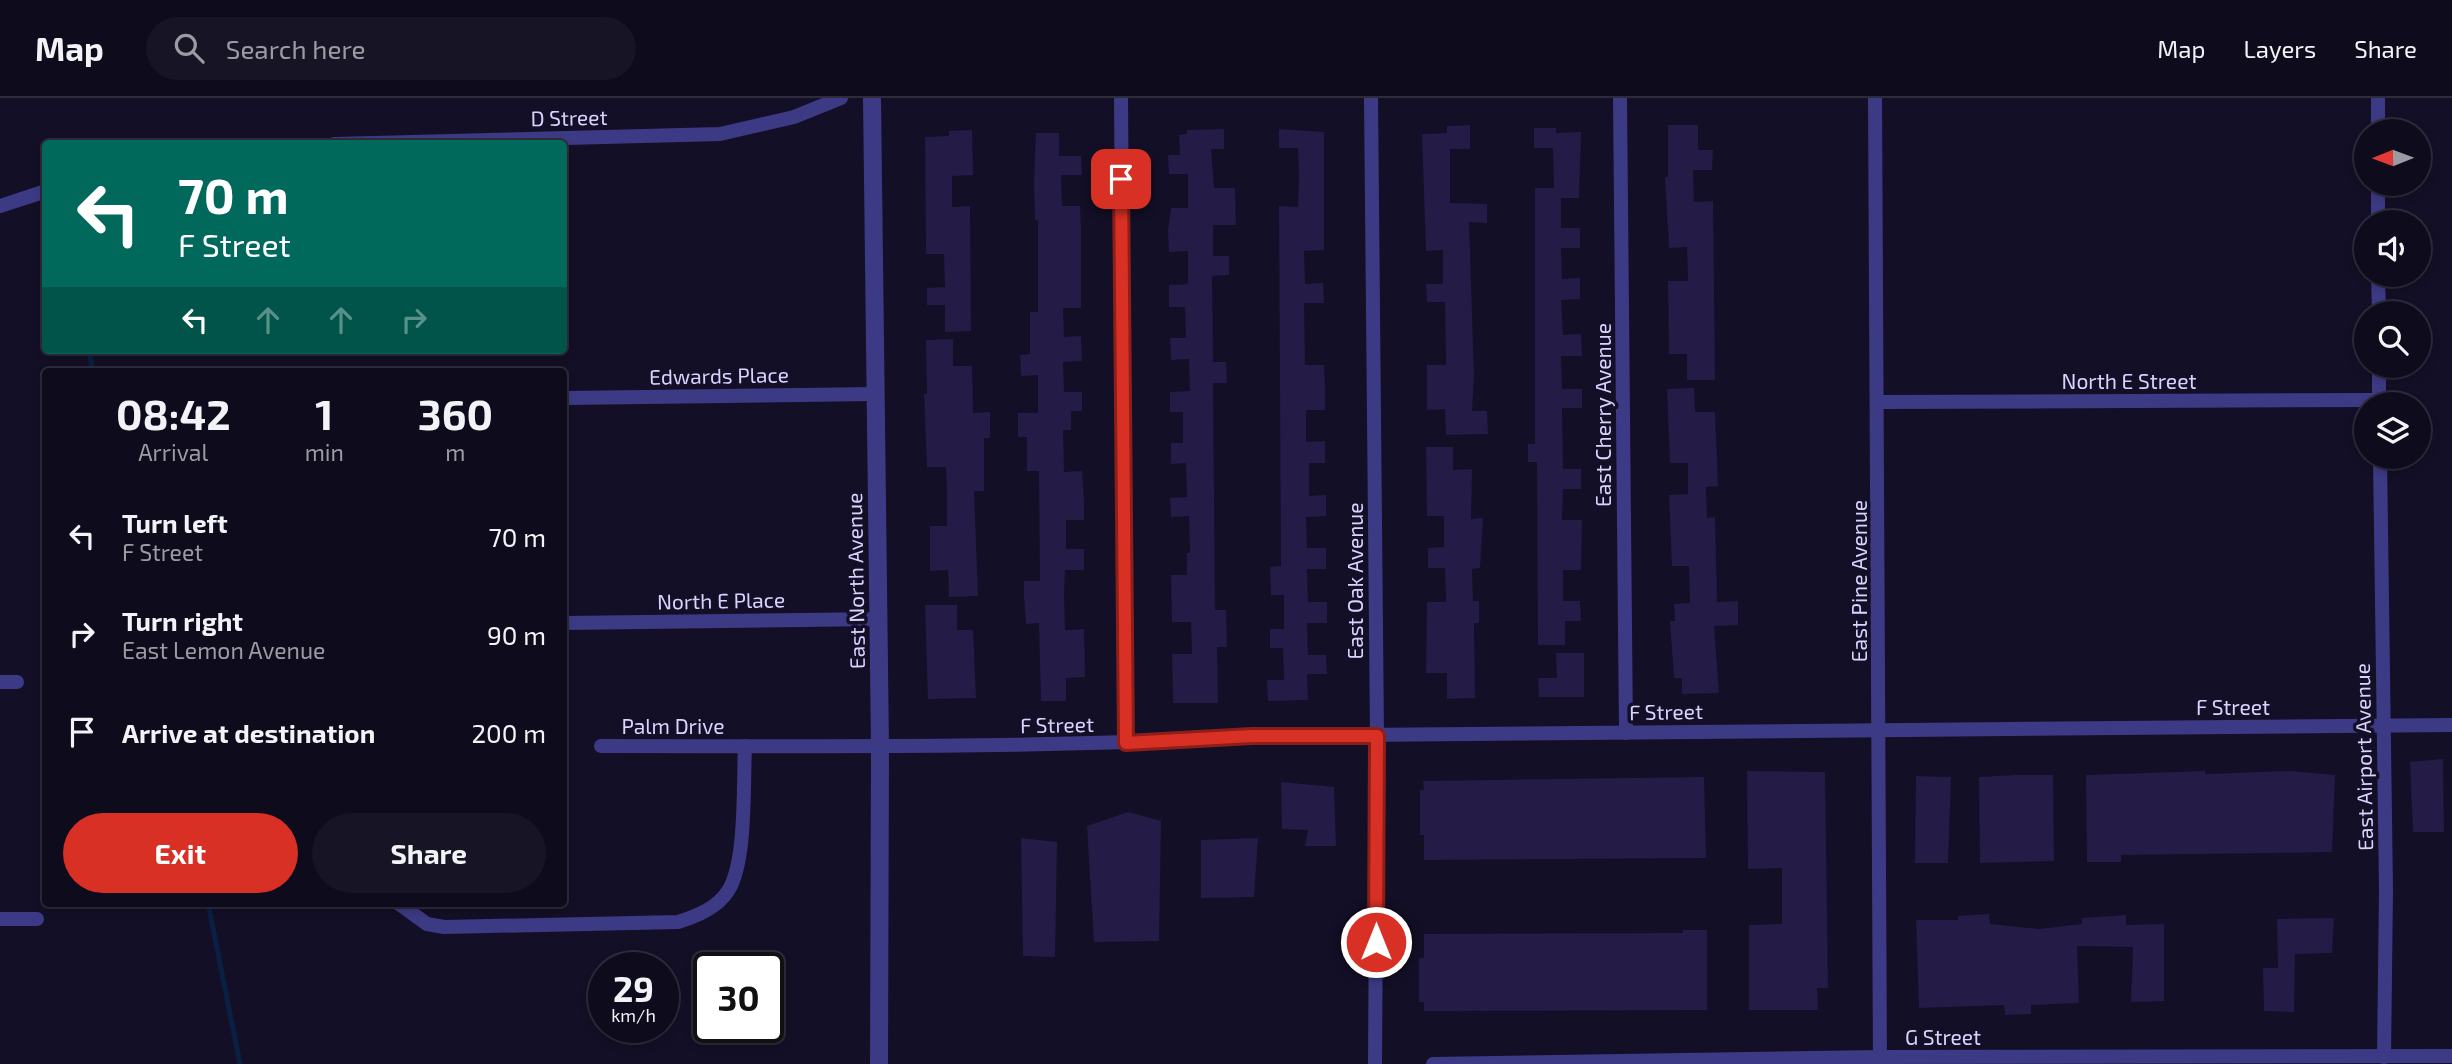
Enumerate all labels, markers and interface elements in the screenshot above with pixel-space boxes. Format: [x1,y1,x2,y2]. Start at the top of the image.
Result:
search box [146,17,636,80]
text: Map [35,28,104,68]
icon: search [170,29,208,67]
text: Search here [226,33,365,64]
text: Map [2157,34,2205,63]
text: Layers [2243,34,2316,63]
text: Share [2354,34,2417,63]
street label: D Street [530,104,608,130]
north arrow [2354,119,2431,196]
map controls [2354,119,2431,469]
pin [1091,149,1151,209]
icon: arrive [1102,160,1140,198]
text: 70 m [178,165,289,224]
icon: left [63,168,154,259]
button: sound [2354,210,2431,287]
text: F Street [178,225,291,263]
icon: left [176,301,214,339]
icon: ahead [249,301,287,339]
icon: ahead [322,301,360,339]
icon: right [395,301,433,339]
button: search [2354,301,2431,378]
street label: East Cherry Avenue [1590,323,1615,507]
street label: Edwards Place [649,361,789,389]
street label: North E Street [2062,368,2196,393]
text: 08:42 [116,388,231,438]
text: 1 [315,388,333,438]
text: 360 [418,388,493,438]
button: layers [2354,392,2431,469]
text: Arrival [138,438,208,466]
text: min [305,438,344,466]
text: m [445,438,465,466]
street label: East North Avenue [841,493,869,669]
street label: East Pine Avenue [1846,500,1871,662]
street label: East Oak Avenue [1342,502,1367,660]
text: Turn left [122,507,228,538]
icon: left [63,517,101,555]
text: 70 m [488,521,546,552]
text: F Street [122,538,203,566]
street label: North E Place [657,586,785,614]
text: Turn right [122,605,243,636]
icon: right [63,615,101,653]
text: 90 m [487,619,546,650]
text: East Lemon Avenue [122,636,325,664]
street label: East Airport Avenue [2349,663,2377,851]
street label: F Street [2196,694,2270,719]
street label: F Street [1629,698,1703,724]
street label: F Street [1020,711,1094,737]
icon: arrive [63,713,101,751]
street label: Palm Drive [621,713,725,738]
text: Arrive at destination [122,717,375,748]
text: 200 m [471,717,546,748]
button: Exit [63,813,298,893]
button: Share [312,813,546,893]
position arrow [1339,905,1413,979]
speed limit sign: 30 [693,952,784,1043]
text: 29 [613,967,654,1009]
text: km/h [611,1004,656,1026]
street label: G Street [1905,1024,1981,1049]

